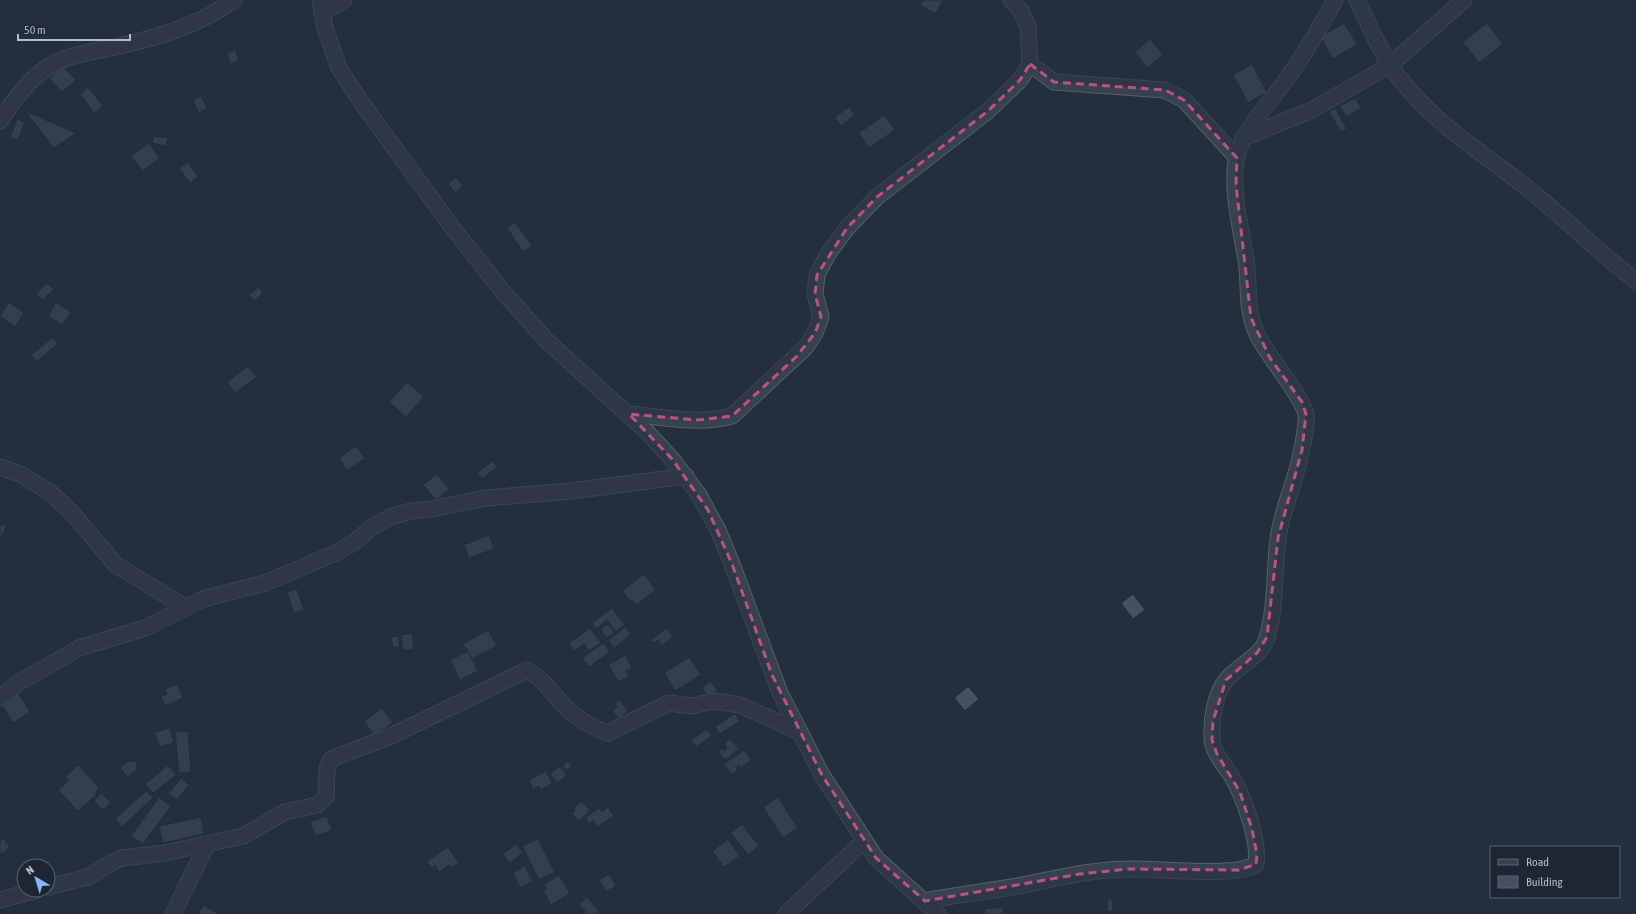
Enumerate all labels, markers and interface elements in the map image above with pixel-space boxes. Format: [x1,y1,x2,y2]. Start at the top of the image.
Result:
scale bar [18,16,130,42]
text: 50 m [24,23,46,37]
legend [1490,846,1620,898]
text: Road [1526,855,1549,869]
north arrow [16,858,56,898]
text: N [24,863,36,877]
text: Building [1526,875,1564,889]

